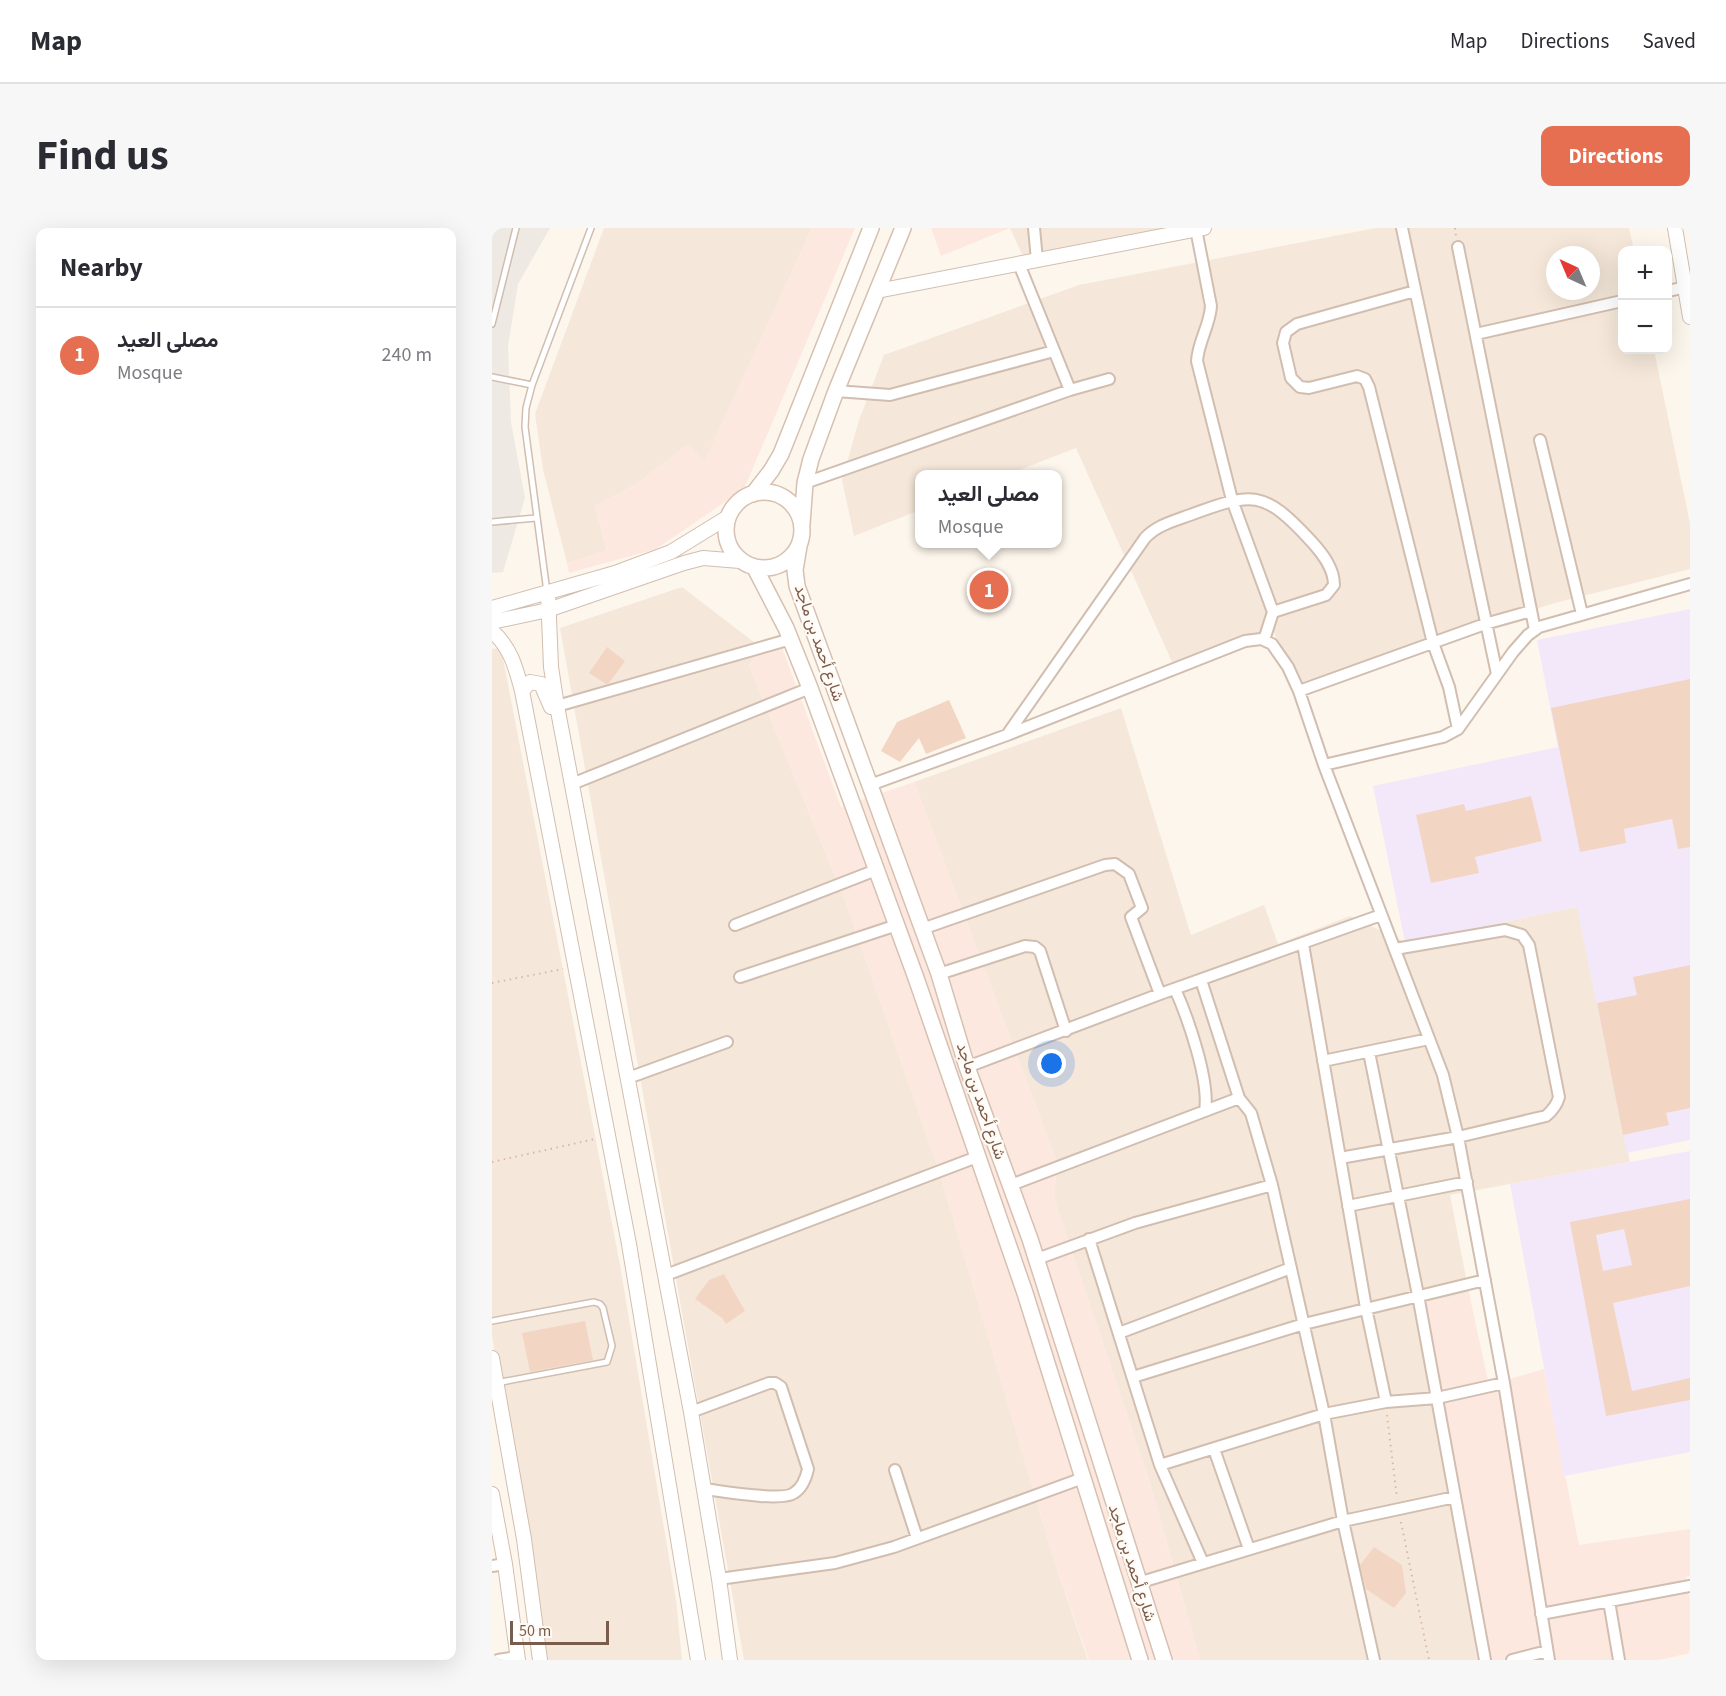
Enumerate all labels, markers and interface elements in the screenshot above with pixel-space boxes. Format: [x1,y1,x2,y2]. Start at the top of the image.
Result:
text: Map [30,21,82,61]
text: Map [1450,26,1488,56]
text: Directions [1521,26,1609,56]
text: Saved [1642,26,1696,56]
text: Find us [36,126,169,186]
button: Directions [1541,126,1690,186]
north arrow [1546,246,1600,300]
map controls [1618,246,1672,354]
button: + [1618,246,1672,300]
text: Nearby [60,249,143,286]
button: − [1618,300,1672,354]
text: مصلى العيد [117,324,219,356]
text: 1 [74,341,85,369]
text: 240 m [382,341,432,369]
text: Mosque [117,359,183,387]
popup [915,470,1062,548]
text: مصلى العيد [938,478,1039,510]
text: Mosque [938,513,1003,541]
pin: 1 [970,568,1008,613]
street label: شارع أحمد بن ماجد [789,582,849,704]
street label: شارع أحمد بن ماجد [951,1040,1011,1162]
your location [1037,1049,1066,1078]
street label: شارع أحمد بن ماجد [1103,1502,1161,1624]
scale bar [510,1618,609,1646]
text: 50 m [519,1620,551,1642]

